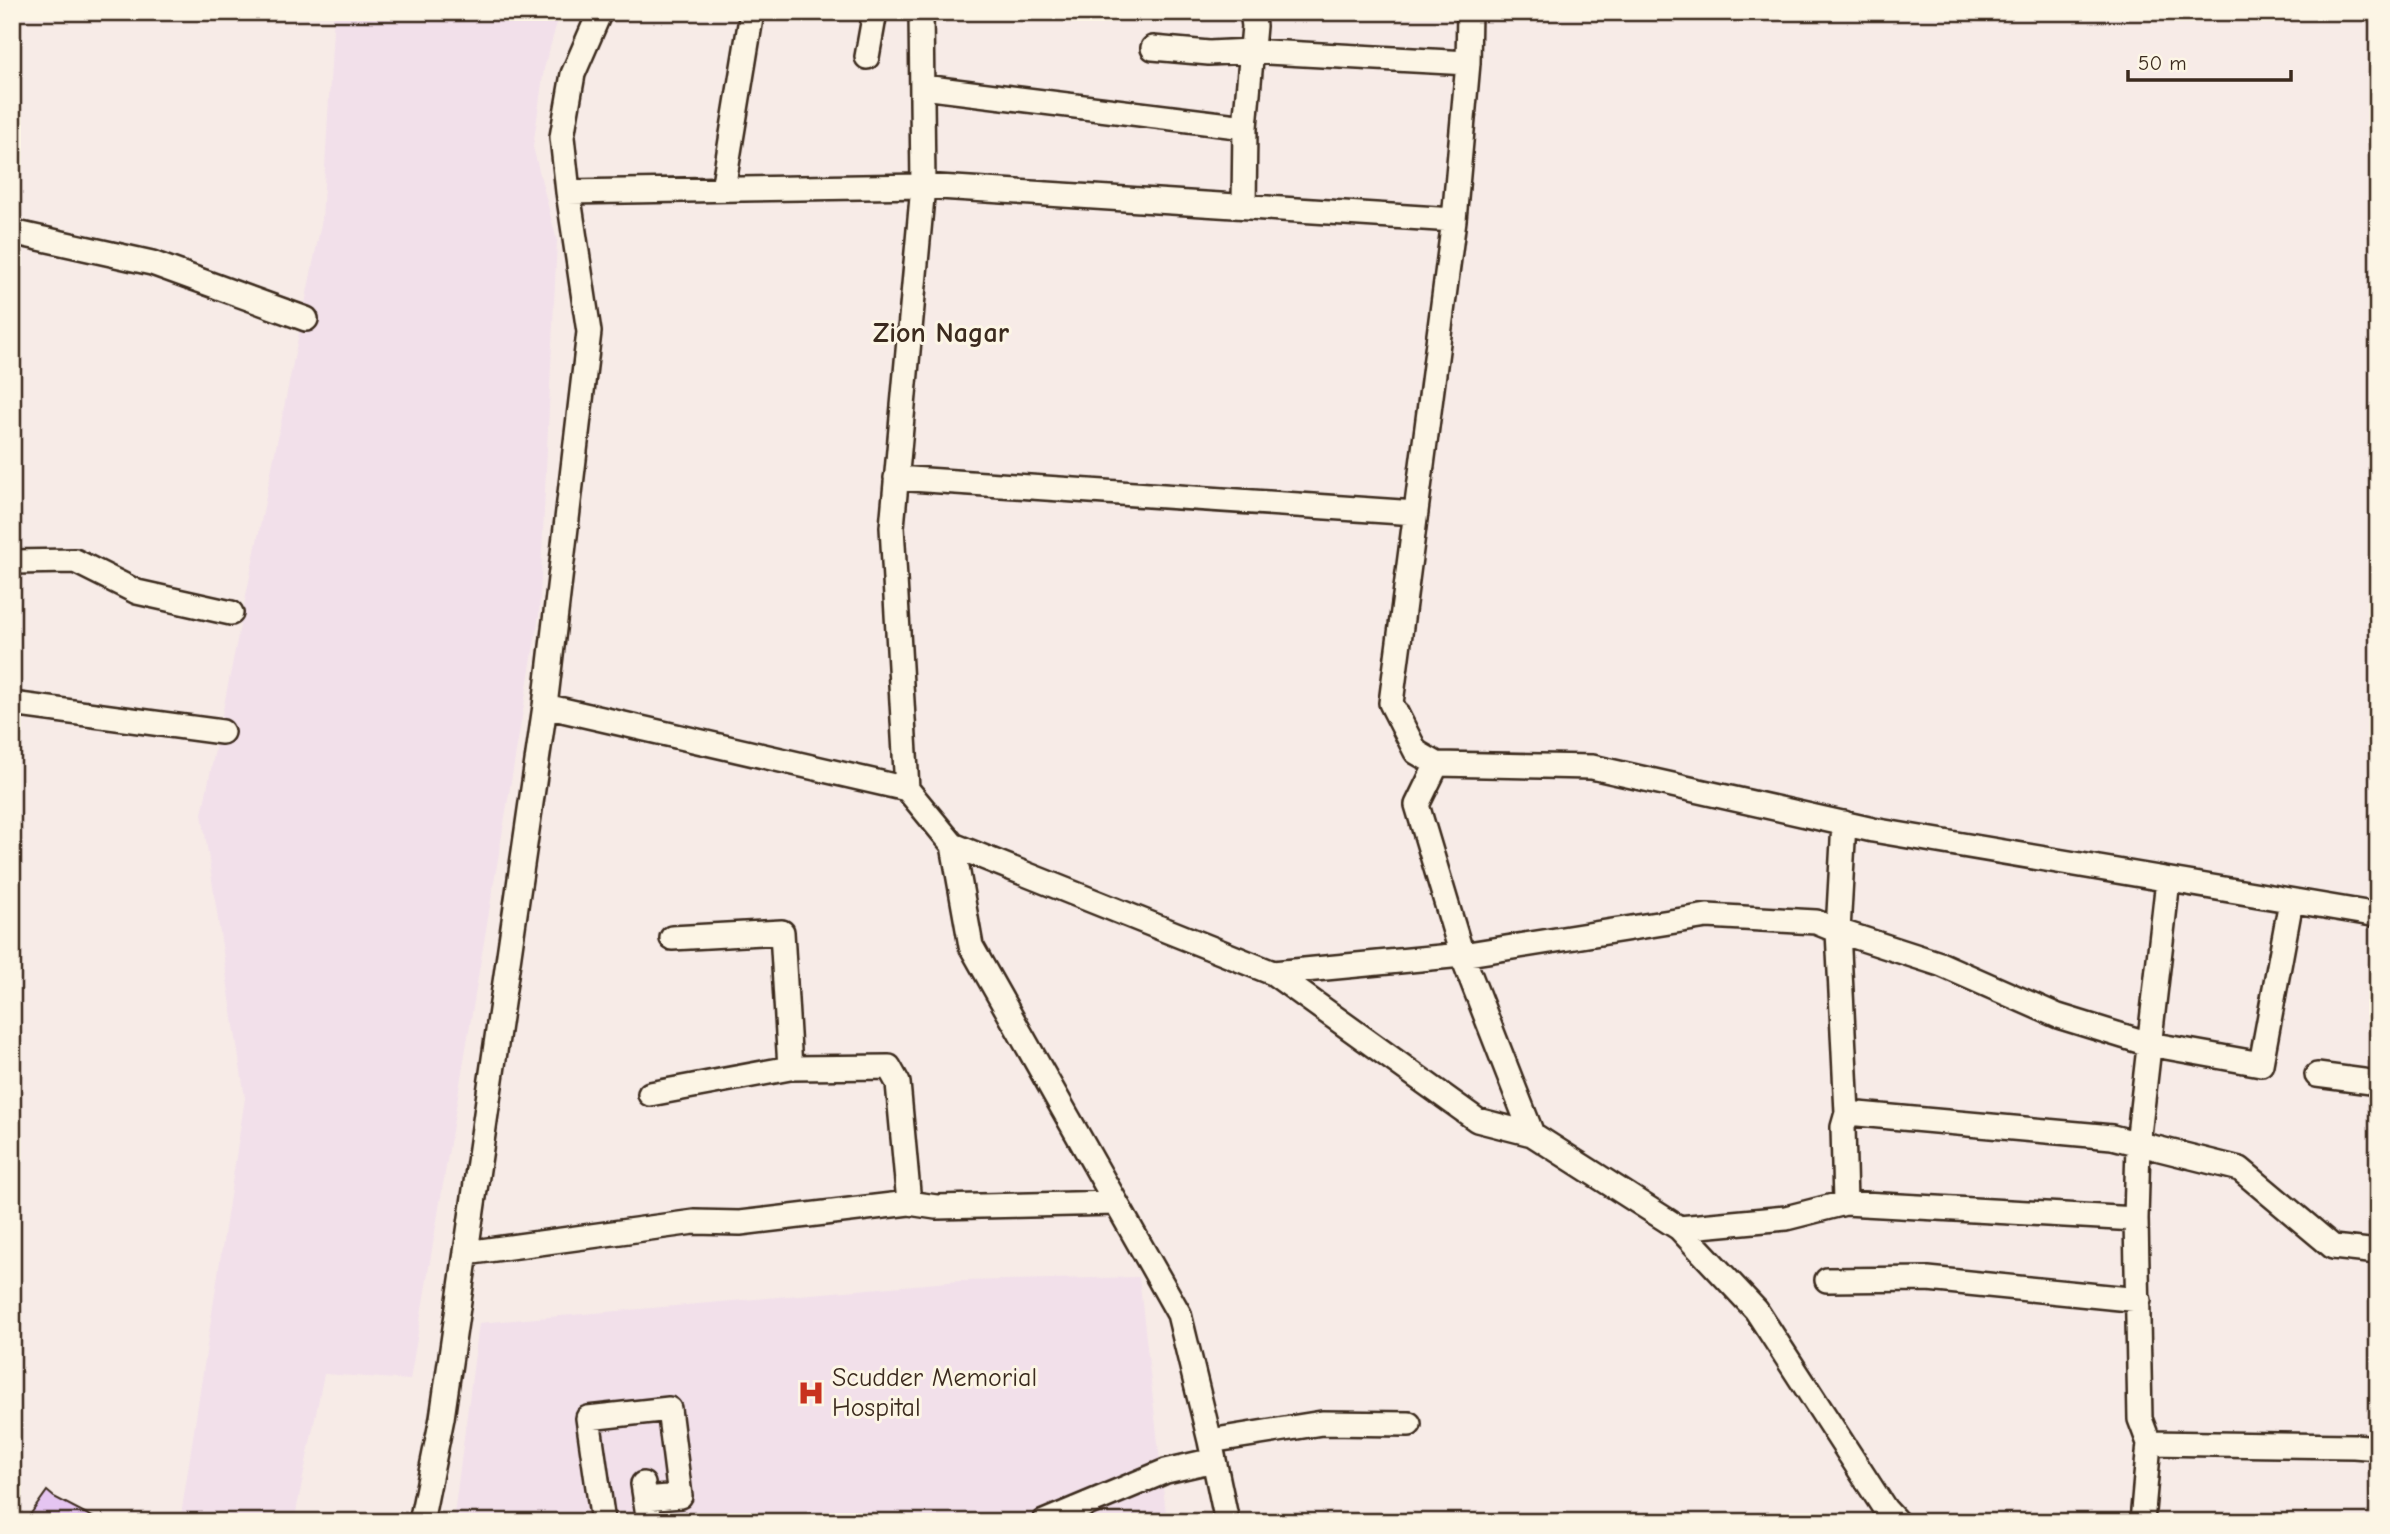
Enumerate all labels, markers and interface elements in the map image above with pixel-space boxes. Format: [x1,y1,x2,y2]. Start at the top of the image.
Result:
scale bar [2128,38,2290,82]
text: 50 m [2138,51,2187,75]
district label: Zion Nagar [873,317,1010,349]
place label: Scudder Memorial Hospital [832,1363,1037,1423]
hospital icon: Scudder Memorial Hospital [796,1378,826,1408]

